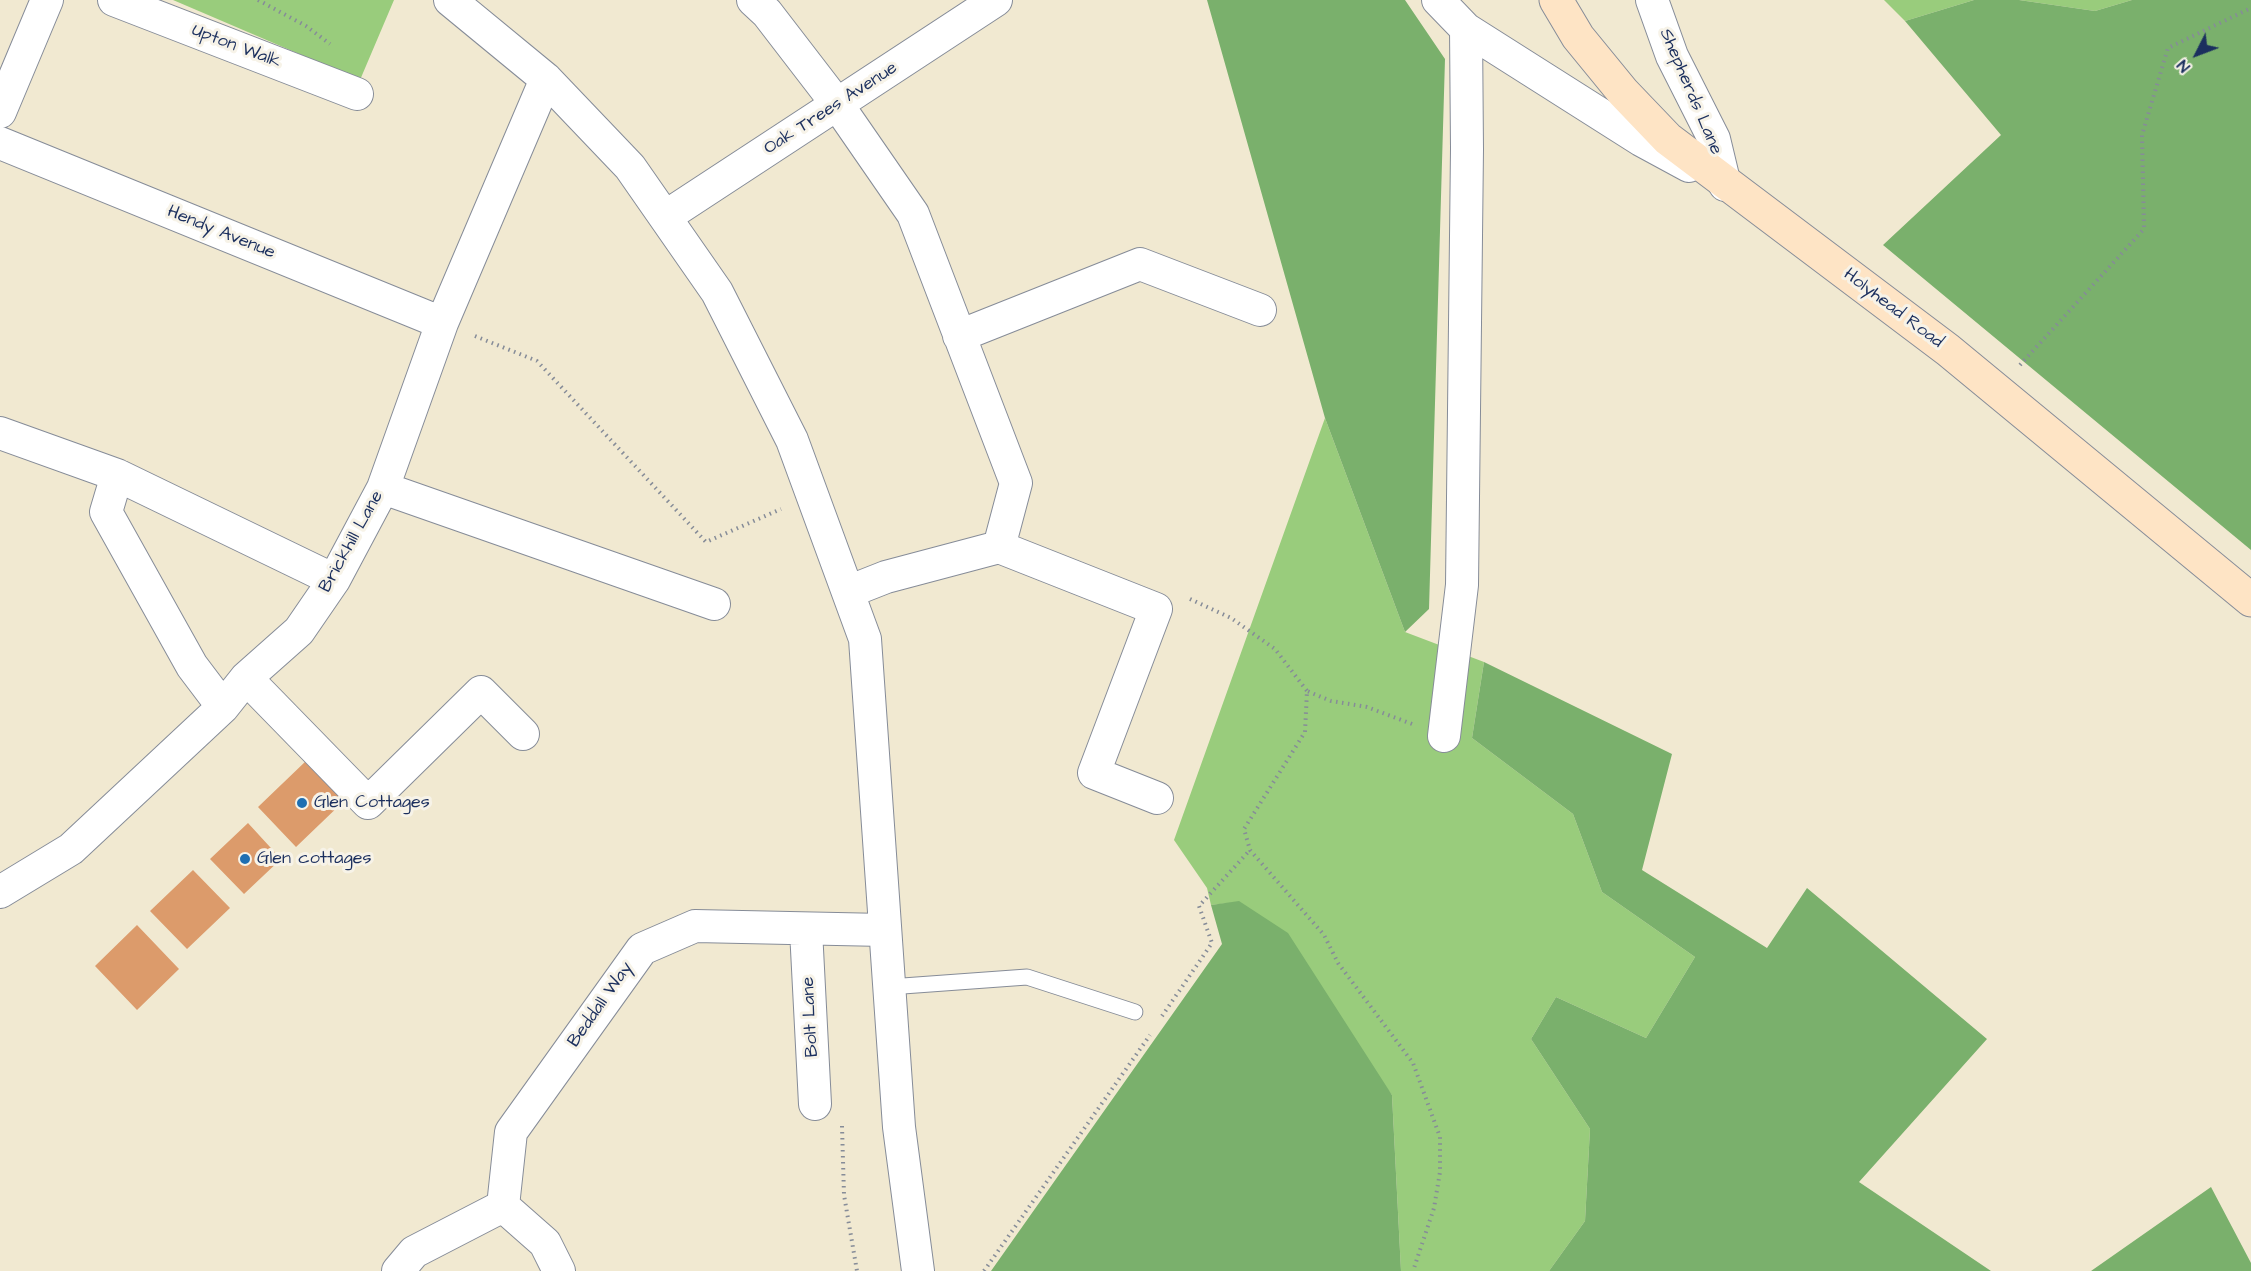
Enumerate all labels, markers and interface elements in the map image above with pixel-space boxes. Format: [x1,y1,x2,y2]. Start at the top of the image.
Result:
street label: Upton Walk [188,20,284,74]
north arrow [2167,24,2227,84]
street label: Shepherds Lane [1654,26,1726,158]
text: N [2172,55,2195,77]
street label: Oak Trees Avenue [760,58,902,160]
street label: Hendy Avenue [164,202,278,264]
street label: Holyhead Road [1839,264,1947,354]
street label: Brickhill Lane [315,487,389,597]
place label: Glen Cottages [314,792,430,814]
marker: Glen Cottages [295,796,309,810]
place label: Glen cottages [257,848,372,870]
marker: Glen cottages [238,852,252,866]
street label: Beddall Way [564,958,638,1052]
street label: Bolt Lane [798,976,824,1058]

